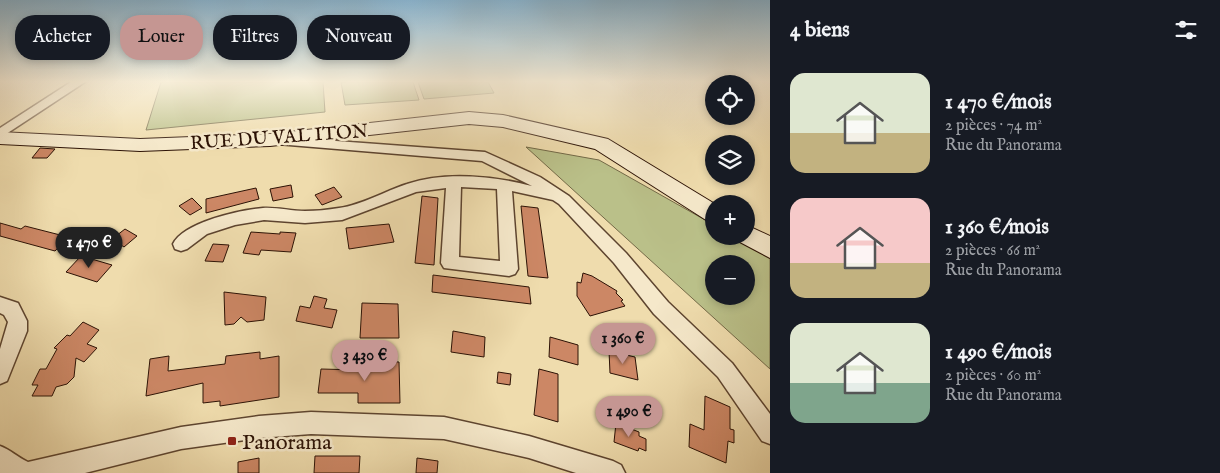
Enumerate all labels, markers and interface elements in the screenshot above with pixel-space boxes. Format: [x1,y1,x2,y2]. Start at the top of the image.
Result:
chip: Acheter [15,15,110,60]
chip: Louer [120,15,203,60]
chip: Filtres [213,15,297,60]
chip: Nouveau [307,15,410,60]
icon: filters [1172,16,1200,44]
text: 4 biens [790,17,850,44]
map controls [705,75,755,305]
button: locate [705,75,755,125]
text: 1 470 €/mois [945,89,1052,116]
icon: home [830,93,890,153]
text: 2 pièces · 74 m² [945,116,1042,136]
street label: RUE DU VAL ITON [189,120,369,156]
button: layers [705,135,755,185]
text: Rue du Panorama [945,136,1062,156]
button: + [705,195,755,245]
text: 1 360 €/mois [945,214,1049,241]
icon: home [830,218,890,278]
pin: 1 470 € [43,226,135,269]
text: 1 470 € [66,233,112,253]
text: 2 pièces · 66 m² [945,241,1040,261]
button: − [705,255,755,305]
text: Rue du Panorama [945,261,1062,281]
pin: 1 360 € [577,322,669,365]
text: 1 360 € [602,329,644,349]
text: 1 490 €/mois [945,339,1052,366]
pin: 3 430 € [319,340,411,382]
icon: home [830,343,890,403]
text: 3 430 € [343,346,387,366]
text: 2 pièces · 60 m² [945,366,1041,386]
text: Rue du Panorama [945,386,1062,406]
pin: 1 490 € [583,396,675,438]
text: 1 490 € [606,402,652,422]
place label: Panorama [242,429,332,457]
marker: Panorama [226,435,238,447]

